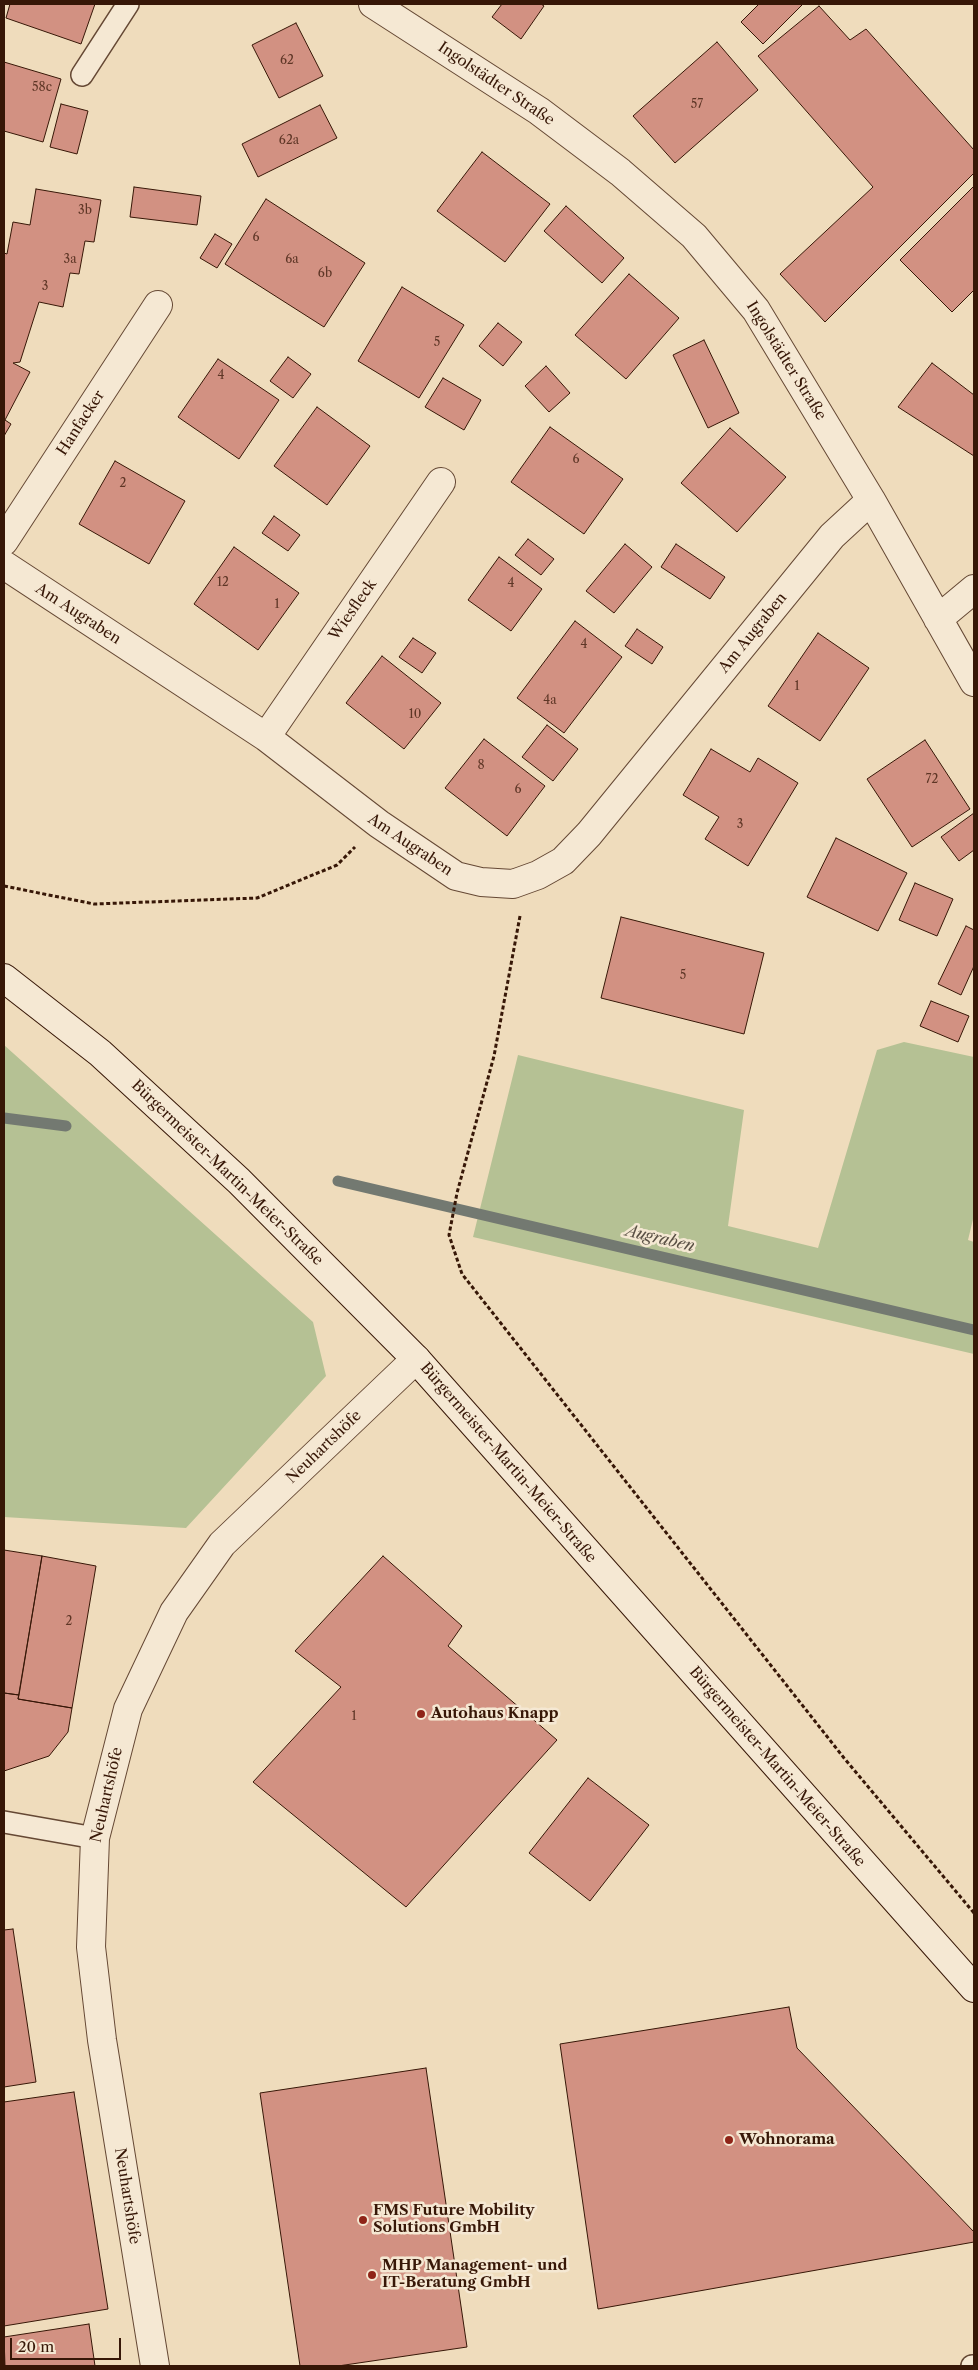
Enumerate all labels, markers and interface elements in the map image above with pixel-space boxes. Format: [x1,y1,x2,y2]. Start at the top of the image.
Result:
street label: Ingolstädter Straße [434,38,558,130]
house number: 62 [280,54,294,68]
house number: 58c [32,81,52,95]
house number: 57 [691,98,703,112]
house number: 62a [279,134,299,148]
house number: 3b [78,204,92,218]
house number: 6 [252,231,260,245]
house number: 3a [64,253,76,267]
house number: 6a [285,253,299,267]
house number: 6b [318,267,332,281]
house number: 3 [42,280,48,294]
street label: Ingolstädter Straße [742,298,830,424]
house number: 5 [434,336,440,350]
house number: 4 [218,369,224,383]
street label: Hanfacker [53,387,109,459]
house number: 6 [572,453,580,467]
house number: 2 [120,477,126,491]
house number: 12 [217,576,229,590]
street label: Wiesfleck [325,576,381,644]
house number: 4 [508,577,514,591]
street label: Am Augraben [32,580,124,648]
street label: Am Augraben [715,589,791,677]
house number: 1 [274,598,280,612]
house number: 4 [581,638,587,652]
house number: 1 [794,680,800,694]
house number: 4a [543,694,557,708]
house number: 10 [409,708,421,722]
house number: 8 [477,759,485,773]
house number: 72 [926,773,938,787]
house number: 6 [514,783,522,797]
street label: Am Augraben [364,810,456,880]
house number: 3 [737,818,743,832]
house number: 5 [680,969,686,983]
street label: Bürgermeister-Martin-Meier-Straße [128,1077,326,1269]
water label: Augraben [624,1222,696,1256]
street label: Bürgermeister-Martin-Meier-Straße [416,1359,600,1567]
street label: Neuhartshöfe [283,1407,365,1487]
house number: 2 [66,1615,72,1629]
street label: Bürgermeister-Martin-Meier-Straße [685,1663,869,1871]
place label: Autohaus Knapp [431,1705,559,1723]
marker: Autohaus Knapp [415,1708,427,1720]
house number: 1 [351,1710,357,1724]
street label: Neuhartshöfe [87,1746,127,1844]
place label: Wohnorama [739,2131,835,2149]
marker: Wohnorama [723,2134,735,2146]
street label: Neuhartshöfe [111,2147,143,2245]
place label: FMS Future Mobility Solutions GmbH [373,2202,534,2237]
marker: FMS Future Mobility Solutions GmbH [357,2214,369,2226]
place label: MHP Management- und IT-Beratung GmbH [382,2257,567,2292]
marker: MHP Management- und IT-Beratung GmbH [366,2269,378,2281]
scale bar [12,2328,124,2360]
text: 20 m [18,2337,54,2356]

